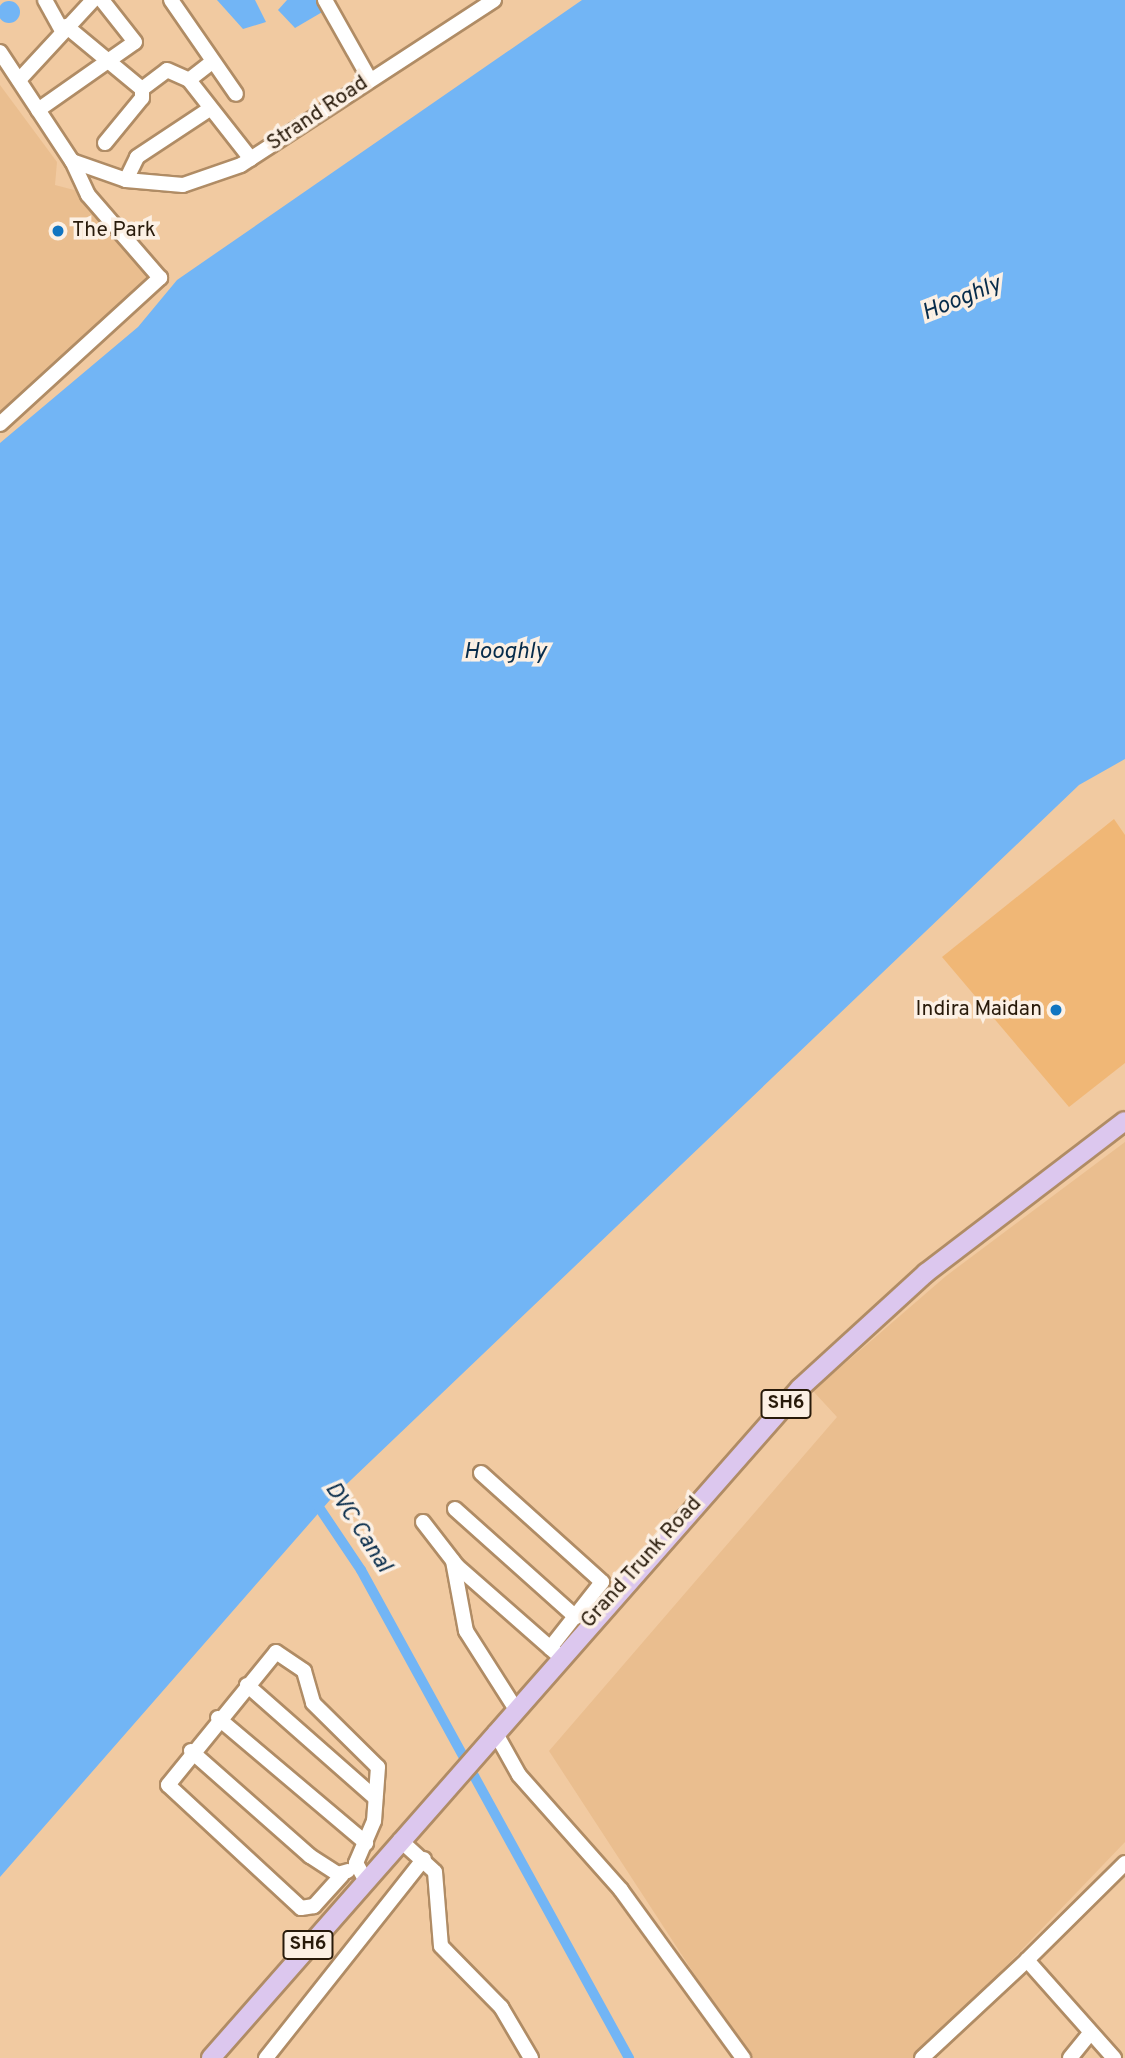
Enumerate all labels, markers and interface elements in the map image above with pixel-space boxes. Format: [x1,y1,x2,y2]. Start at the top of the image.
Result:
street label: Strand Road [263,71,373,157]
place label: The Park [72,218,156,244]
marker: The Park [50,223,66,239]
water label: Hooghly [918,272,1006,328]
water label: Hooghly [464,639,546,667]
place label: Indira Maidan [915,997,1042,1023]
marker: Indira Maidan [1048,1002,1064,1018]
road number: SH6 [760,1388,812,1420]
water label: DVC Canal [317,1477,397,1579]
street label: Grand Trunk Road [576,1492,708,1634]
road number: SH6 [282,1929,334,1960]

